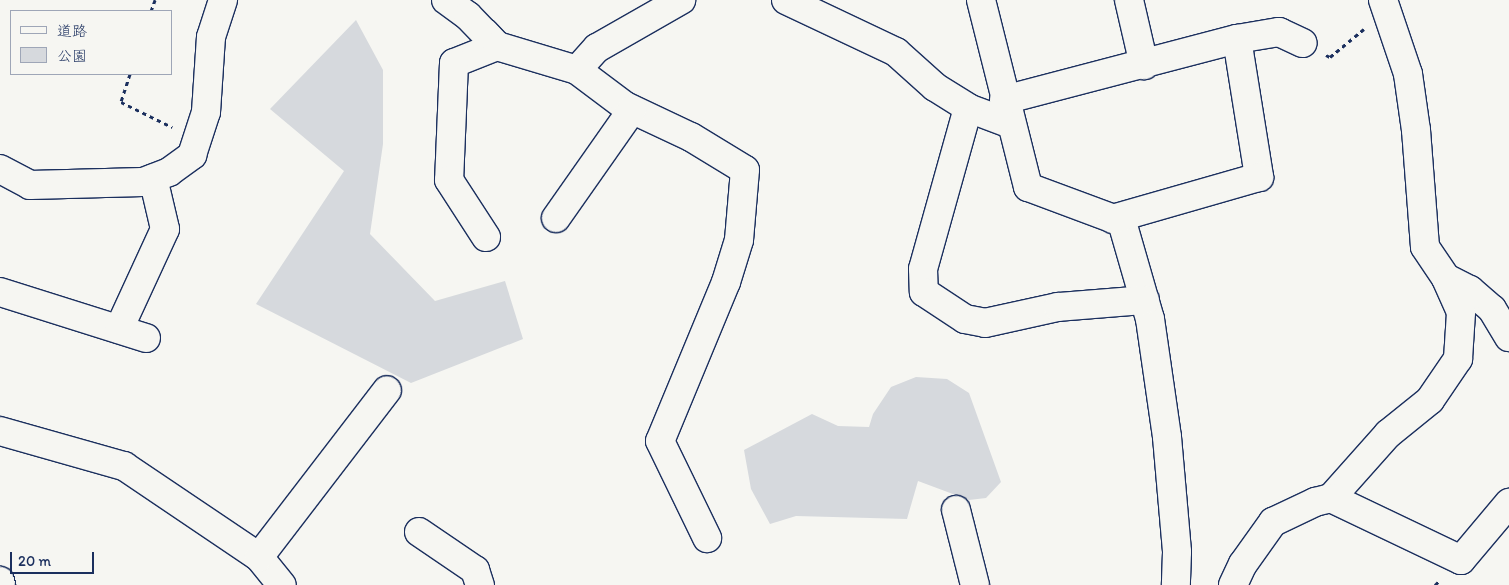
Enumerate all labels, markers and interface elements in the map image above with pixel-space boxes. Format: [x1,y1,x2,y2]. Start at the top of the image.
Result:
legend [10,10,172,75]
text: 道路 [57,22,87,40]
text: 公園 [57,47,87,65]
scale bar [12,542,96,574]
text: 20 m [18,552,51,570]

